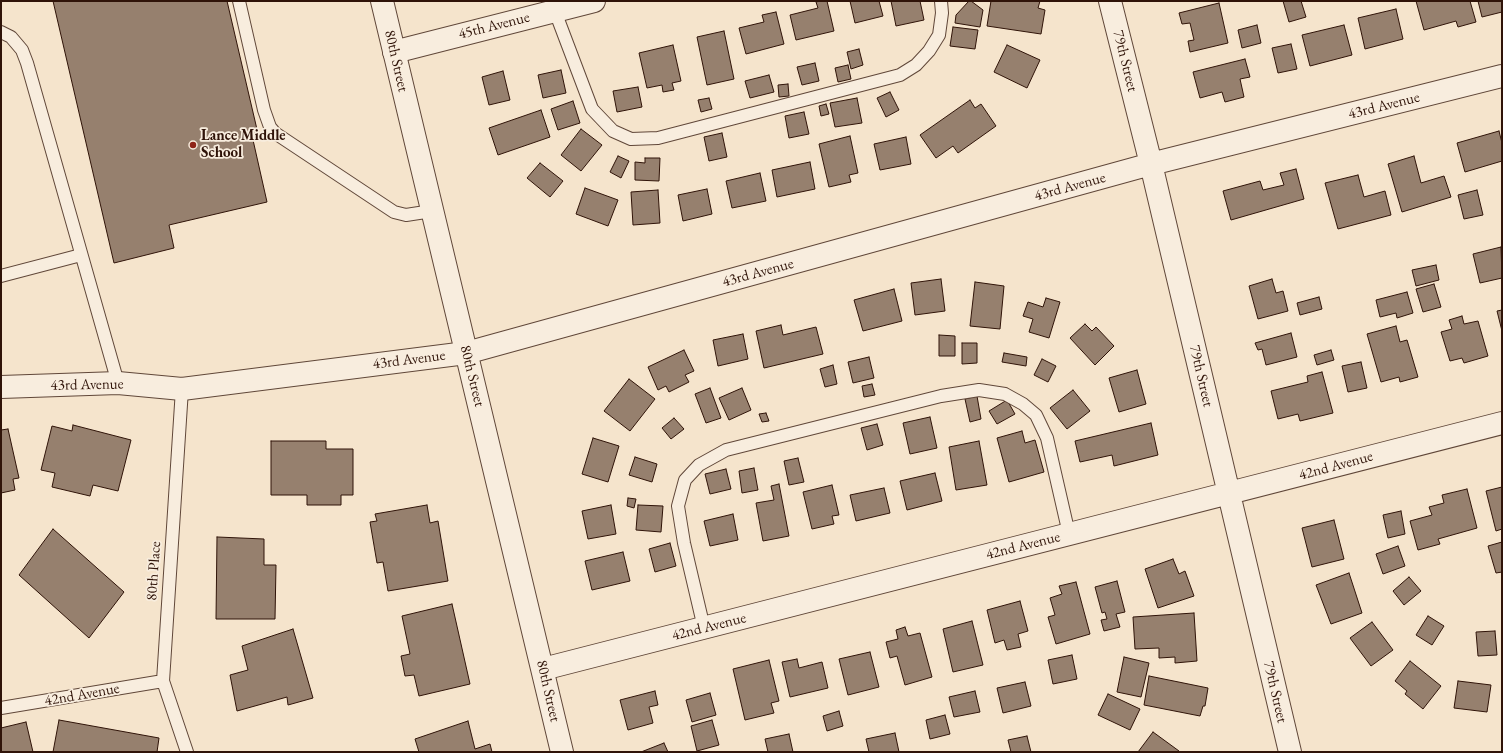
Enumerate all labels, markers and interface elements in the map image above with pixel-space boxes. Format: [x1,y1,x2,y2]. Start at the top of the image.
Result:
street label: 45th Avenue [456,8,532,44]
street label: 80th Street [380,28,412,94]
street label: 79th Street [1109,28,1141,94]
street label: 43rd Avenue [1346,88,1422,124]
place label: Lance Middle School [201,127,286,162]
marker: Lance Middle School [188,140,198,150]
street label: 43rd Avenue [1032,169,1108,205]
street label: 43rd Avenue [720,255,796,291]
street label: 80th Street [456,343,488,409]
street label: 79th Street [1185,343,1217,409]
street label: 43rd Avenue [372,347,446,373]
street label: 43rd Avenue [50,375,124,395]
street label: 42nd Avenue [1297,447,1375,485]
street label: 42nd Avenue [984,528,1062,564]
street label: 80th Place [143,541,165,601]
street label: 42nd Avenue [670,609,748,645]
street label: 80th Street [532,658,564,724]
street label: 79th Street [1259,659,1291,725]
street label: 42nd Avenue [43,680,121,710]

